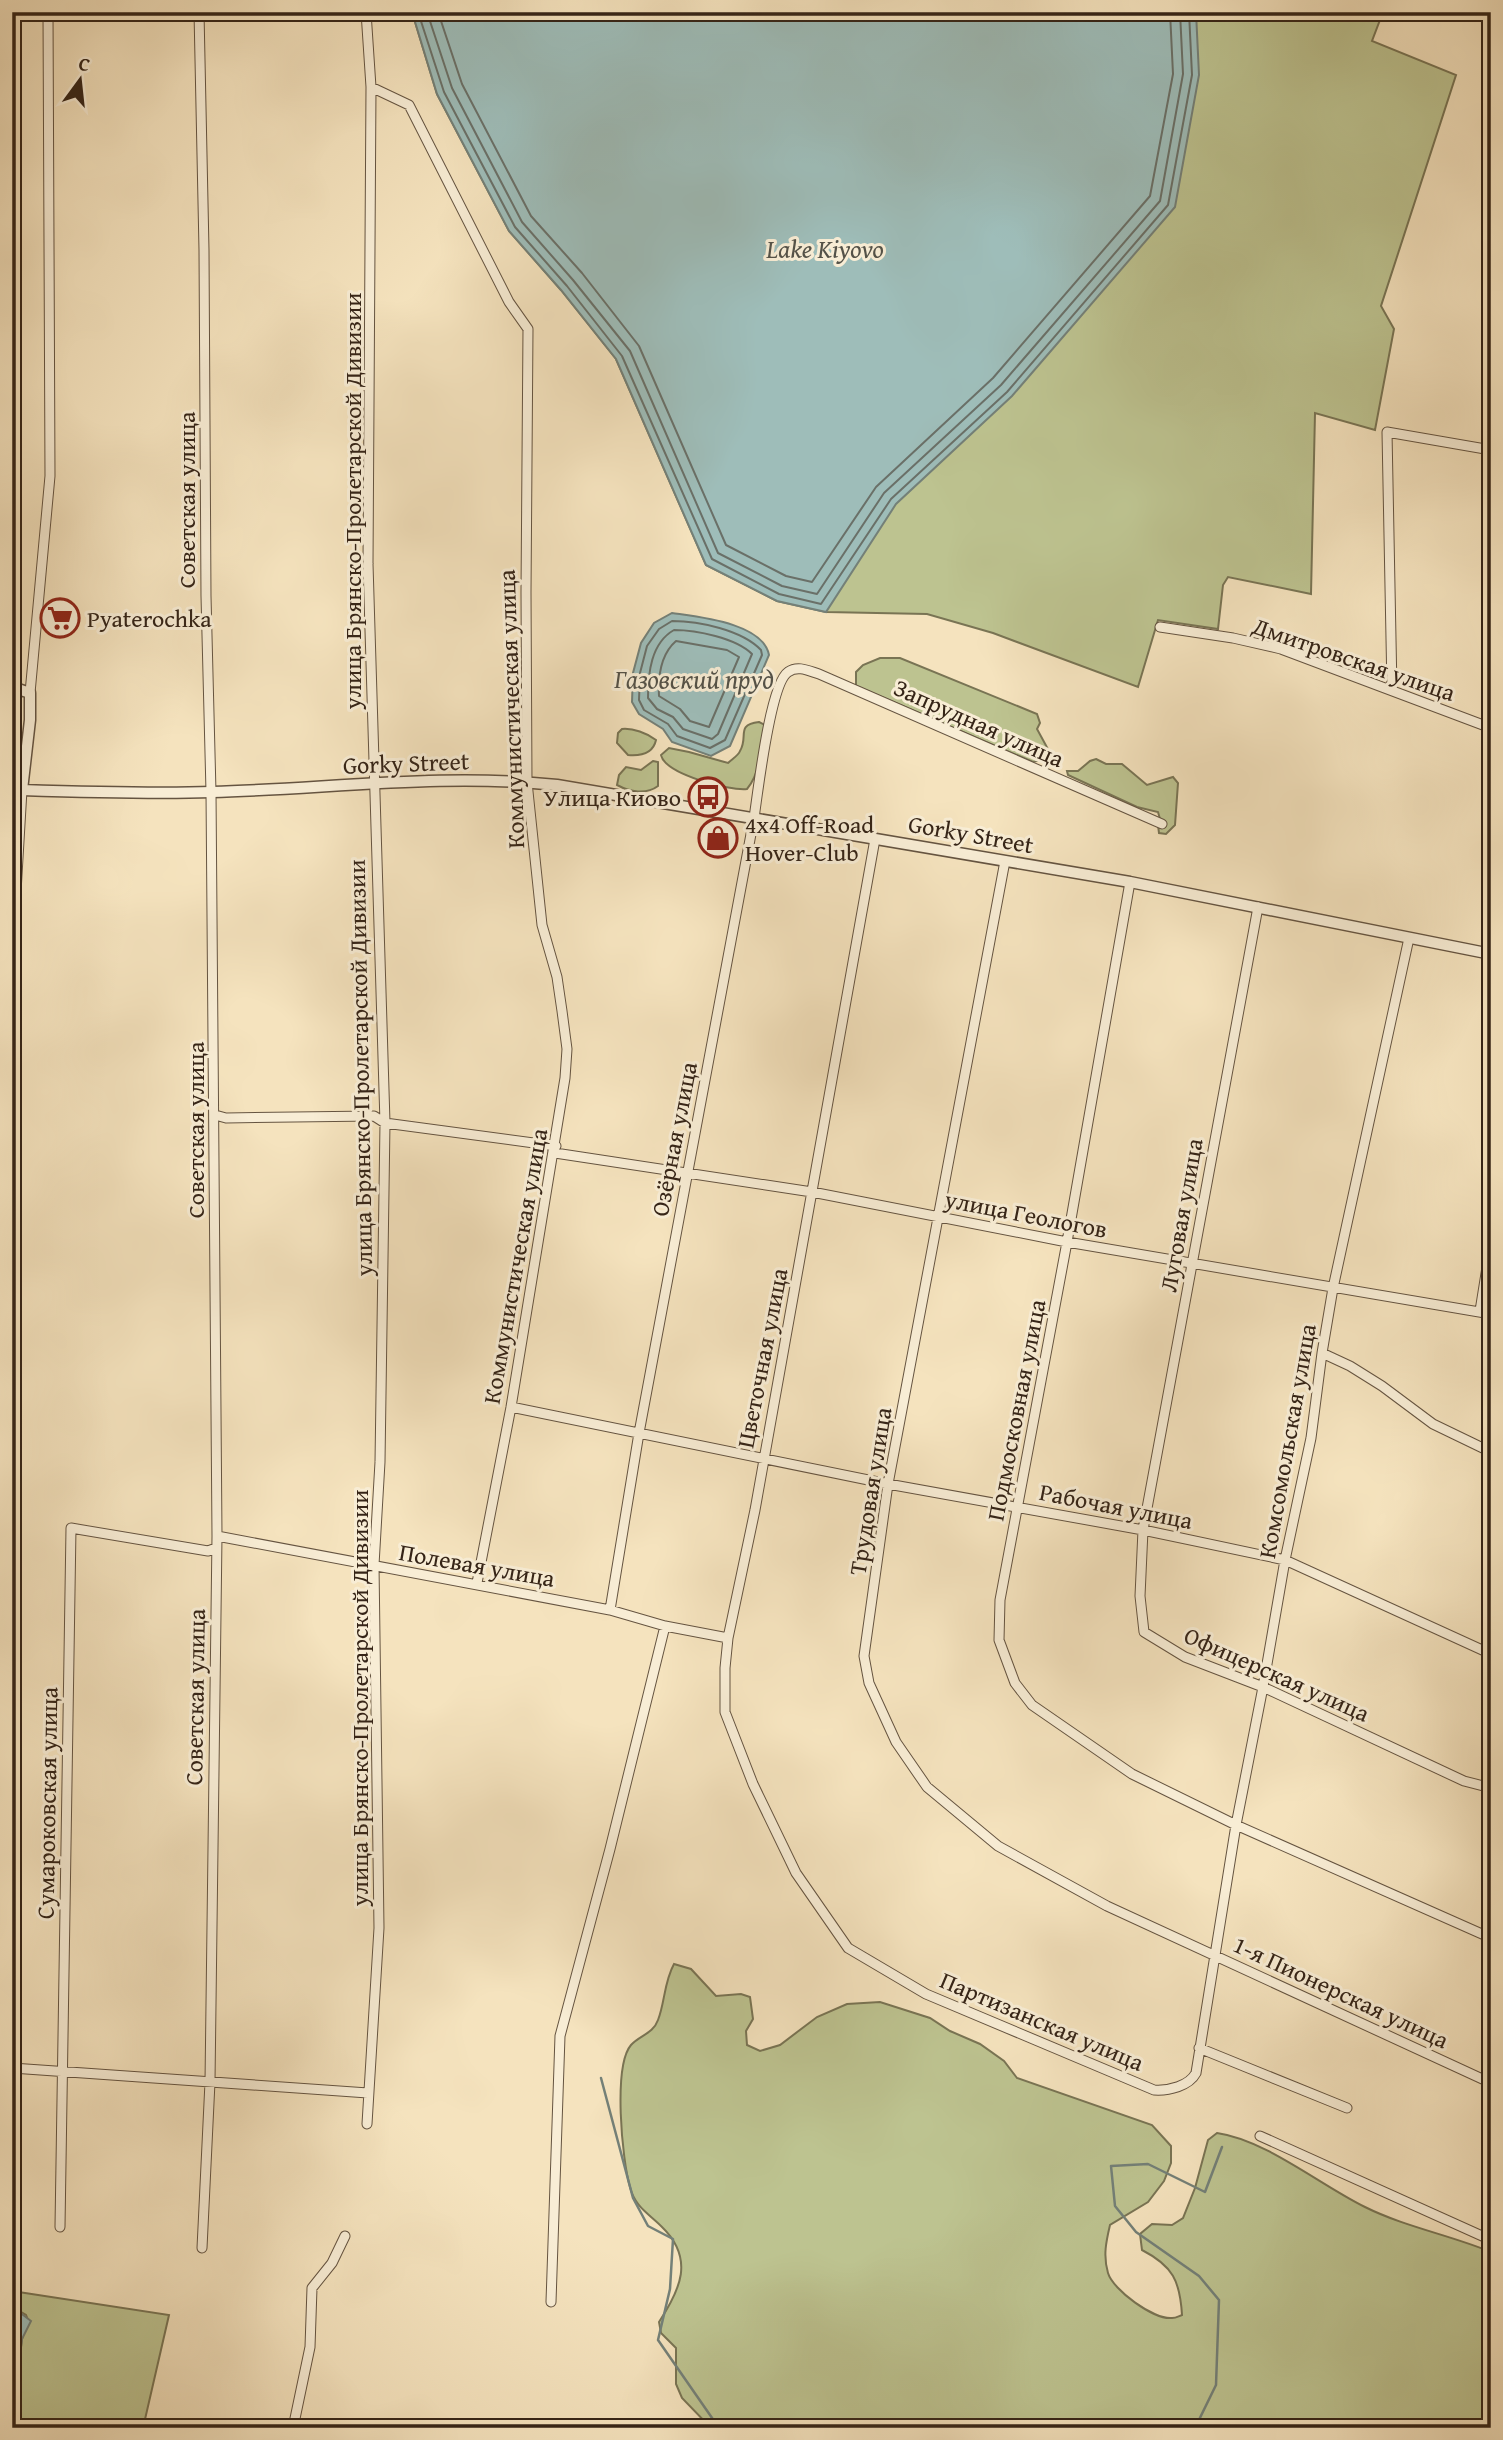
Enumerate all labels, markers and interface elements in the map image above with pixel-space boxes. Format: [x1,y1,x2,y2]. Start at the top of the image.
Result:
north arrow [46,46,116,116]
text: С [76,49,93,79]
water label: Lake Kiyovo [765,229,884,268]
street label: улица Брянско-Пролетарской Дивизии [335,292,370,711]
street label: Советская улица [169,411,204,588]
street label: Коммунистическая улица [489,568,533,849]
supermarket icon: Pyaterochka [39,597,81,639]
place label: Pyaterochka [87,601,212,636]
street label: Дмитровская улица [1247,608,1461,710]
water label: Газовский пруд [613,659,774,698]
street label: Запрудная улица [888,670,1070,776]
street label: Gorky Street [342,743,470,783]
bus stop icon: Улица Киово [687,776,729,818]
place label: Улица Киово [543,780,681,815]
street label: Gorky Street [906,806,1037,862]
place label: 4x4 Off-Road Hover-Club [745,807,874,870]
shop icon: 4x4 Off-Road Hover-Club [697,817,739,859]
street label: улица Брянско-Пролетарской Дивизии [339,859,381,1278]
street label: Советская улица [178,1041,213,1218]
street label: Озёрная улица [642,1058,706,1219]
street label: Коммунистическая улица [474,1125,557,1406]
street label: Луговая улица [1150,1135,1212,1294]
street label: улица Геологов [941,1181,1110,1247]
street label: Цветочная улица [727,1264,797,1451]
street label: Подмосковная улица [977,1296,1055,1524]
street label: Комсомольская улица [1249,1320,1325,1561]
street label: Трудовая улица [839,1404,901,1577]
street label: Рабочая улица [1036,1474,1196,1538]
street label: улица Брянско-Пролетарской Дивизии [342,1489,377,1908]
street label: Полевая улица [396,1534,558,1596]
street label: Советская улица [176,1608,214,1786]
street label: Офицерская улица [1179,1617,1376,1731]
street label: Сумароковская улица [27,1686,67,1919]
street label: 1-я Пионерская улица [1227,1927,1455,2058]
street label: Партизанская улица [935,1962,1150,2080]

